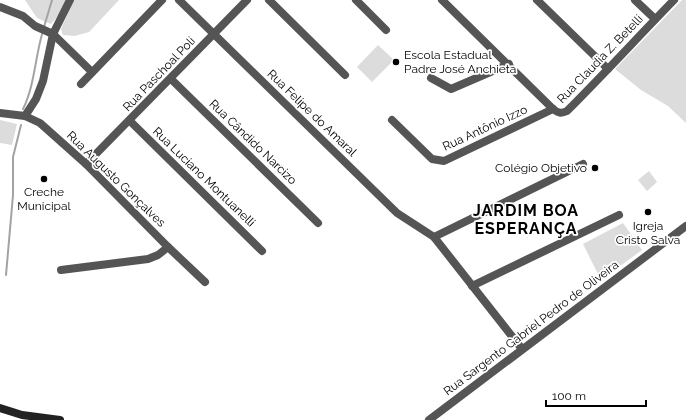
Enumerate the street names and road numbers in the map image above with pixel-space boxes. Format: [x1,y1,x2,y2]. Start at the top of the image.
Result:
street label: Rua Claudia Z. Betelli [554,12,646,106]
street label: Rua Paschoal Poli [120,34,198,114]
street label: Rua Felipe do Amaral [264,67,360,160]
street label: Rua Cândido Narcizo [206,97,300,187]
street label: Rua Antônio Izzo [440,102,530,154]
street label: Rua Luciano Montuanelli [150,124,258,230]
street label: Rua Augusto Gonçalves [64,128,168,230]
street label: Rua Sargento Gabriel Pedro de Oliveira [441,258,621,398]

